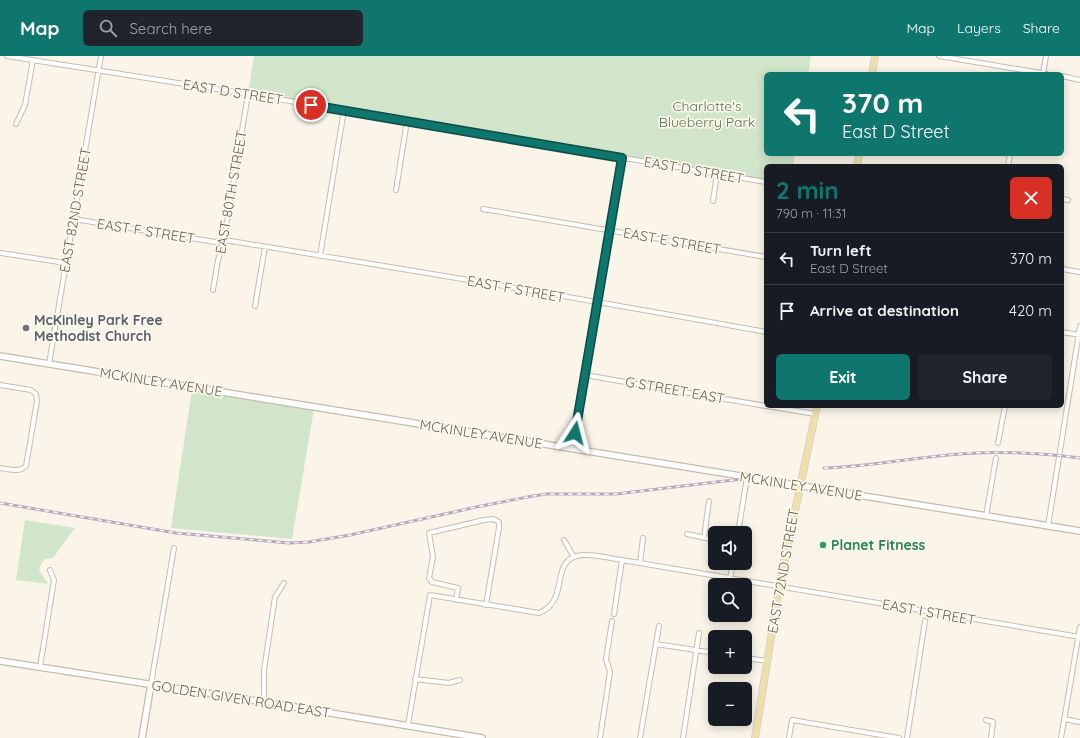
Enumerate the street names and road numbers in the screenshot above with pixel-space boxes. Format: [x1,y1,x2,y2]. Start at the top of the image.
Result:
street label: EAST D STREET [182,75,284,109]
street label: EAST 80TH STREET [211,129,251,255]
street label: EAST 82ND STREET [55,146,95,274]
street label: EAST D STREET [643,152,745,188]
street label: EAST F STREET [96,214,196,248]
street label: EAST E STREET [622,224,722,258]
street label: EAST F STREET [466,272,566,306]
street label: MCKINLEY AVENUE [98,363,224,401]
street label: G STREET EAST [624,372,726,408]
street label: MCKINLEY AVENUE [418,415,544,453]
street label: MCKINLEY AVENUE [738,467,864,505]
street label: EAST 72ND STREET [763,507,803,635]
street label: EAST I STREET [881,595,977,629]
street label: GOLDEN GIVEN ROAD EAST [150,676,332,722]

